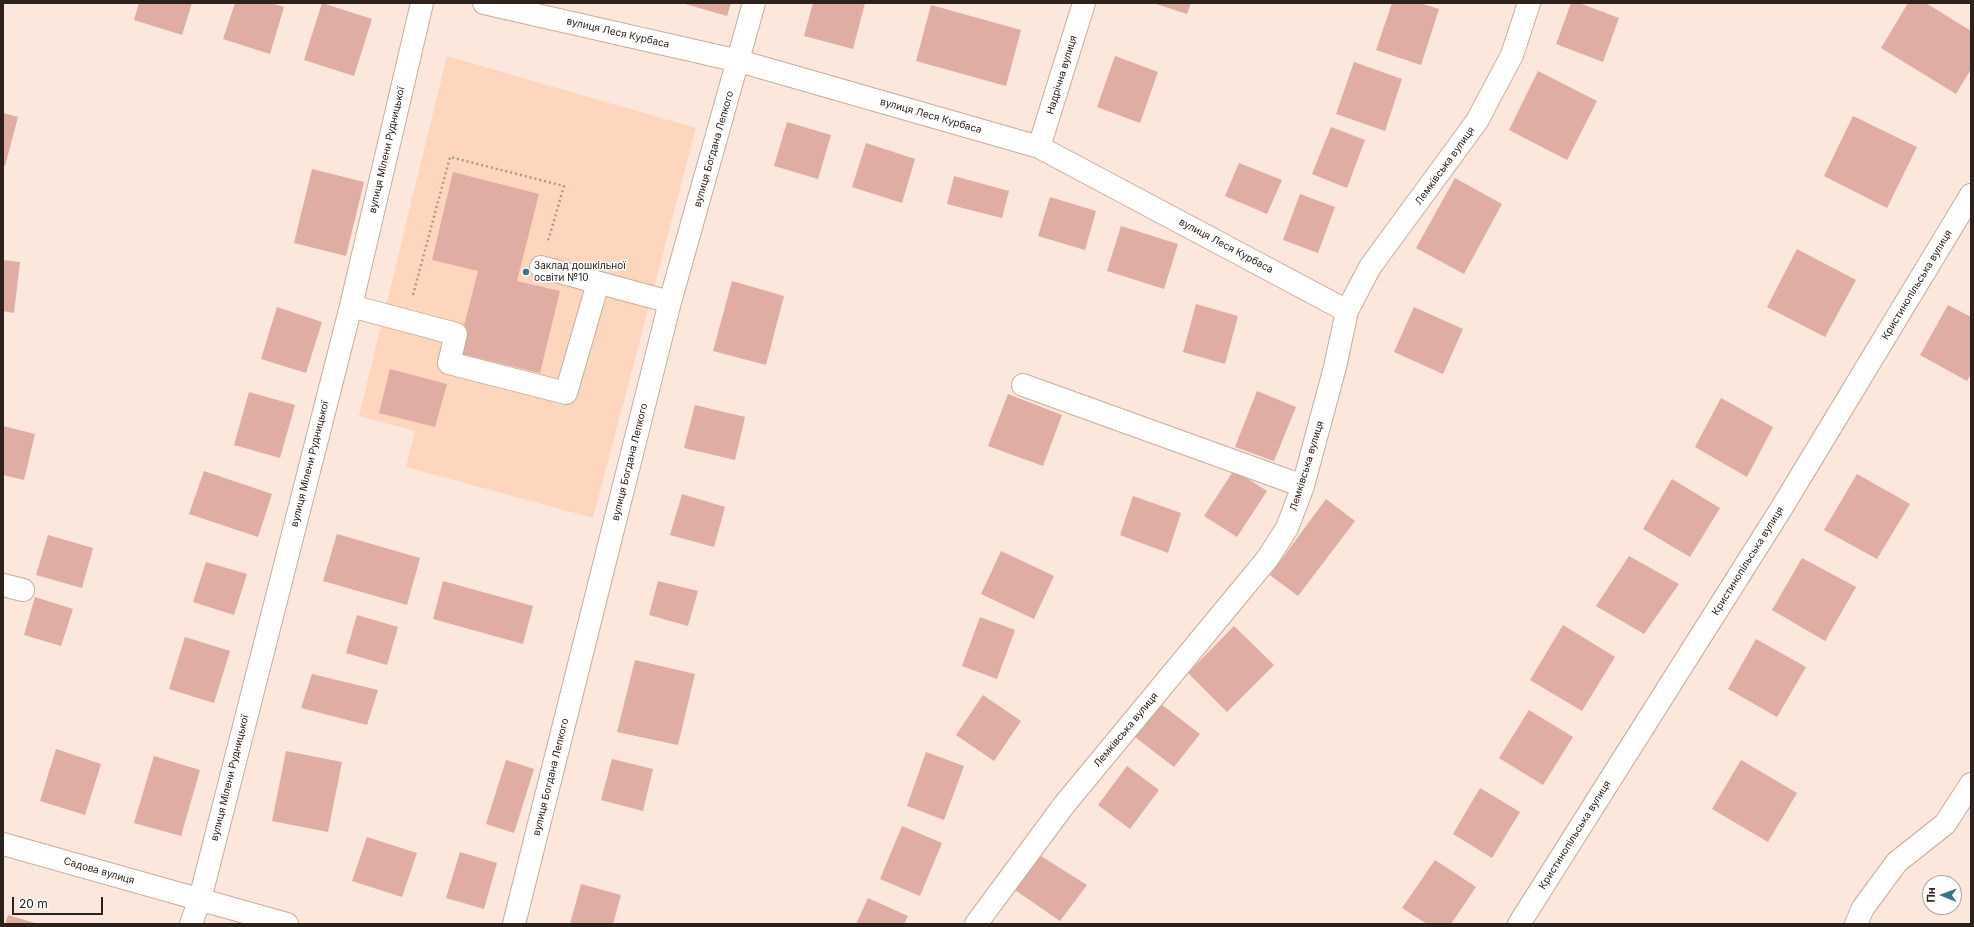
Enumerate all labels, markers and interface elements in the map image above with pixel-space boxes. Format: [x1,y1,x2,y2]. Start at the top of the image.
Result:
street label: вулиця Леся Курбаса [565,15,671,51]
street label: Надрічна вулиця [1044,34,1080,116]
street label: вулиця Мілени Рудницької [367,86,407,214]
street label: вулиця Богдана Лепкого [692,89,736,209]
street label: вулиця Леся Курбаса [879,96,983,136]
street label: Лемківська вулиця [1413,125,1477,207]
street label: вулиця Леся Курбаса [1177,216,1275,276]
street label: Кристинопільська вулиця [1879,228,1955,342]
place label: Заклад дошкільної освіти №10 [534,260,626,284]
marker: Заклад дошкільної освіти №10 [521,267,531,277]
street label: вулиця Мілени Рудницької [289,400,331,528]
street label: вулиця Богдана Лепкого [610,402,650,522]
street label: Лемківська вулиця [1288,419,1326,513]
street label: Кристинопільська вулиця [1710,504,1786,618]
street label: Лемківська вулиця [1091,690,1161,770]
street label: вулиця Мілени Рудницької [209,714,251,842]
street label: вулиця Богдана Лепкого [531,717,571,837]
street label: Кристинопільська вулиця [1537,778,1613,892]
street label: Садова вулиця [62,855,136,887]
north arrow [1922,875,1962,915]
text: Пн [1924,887,1938,902]
scale bar [14,889,105,915]
text: 20 m [19,896,48,911]

